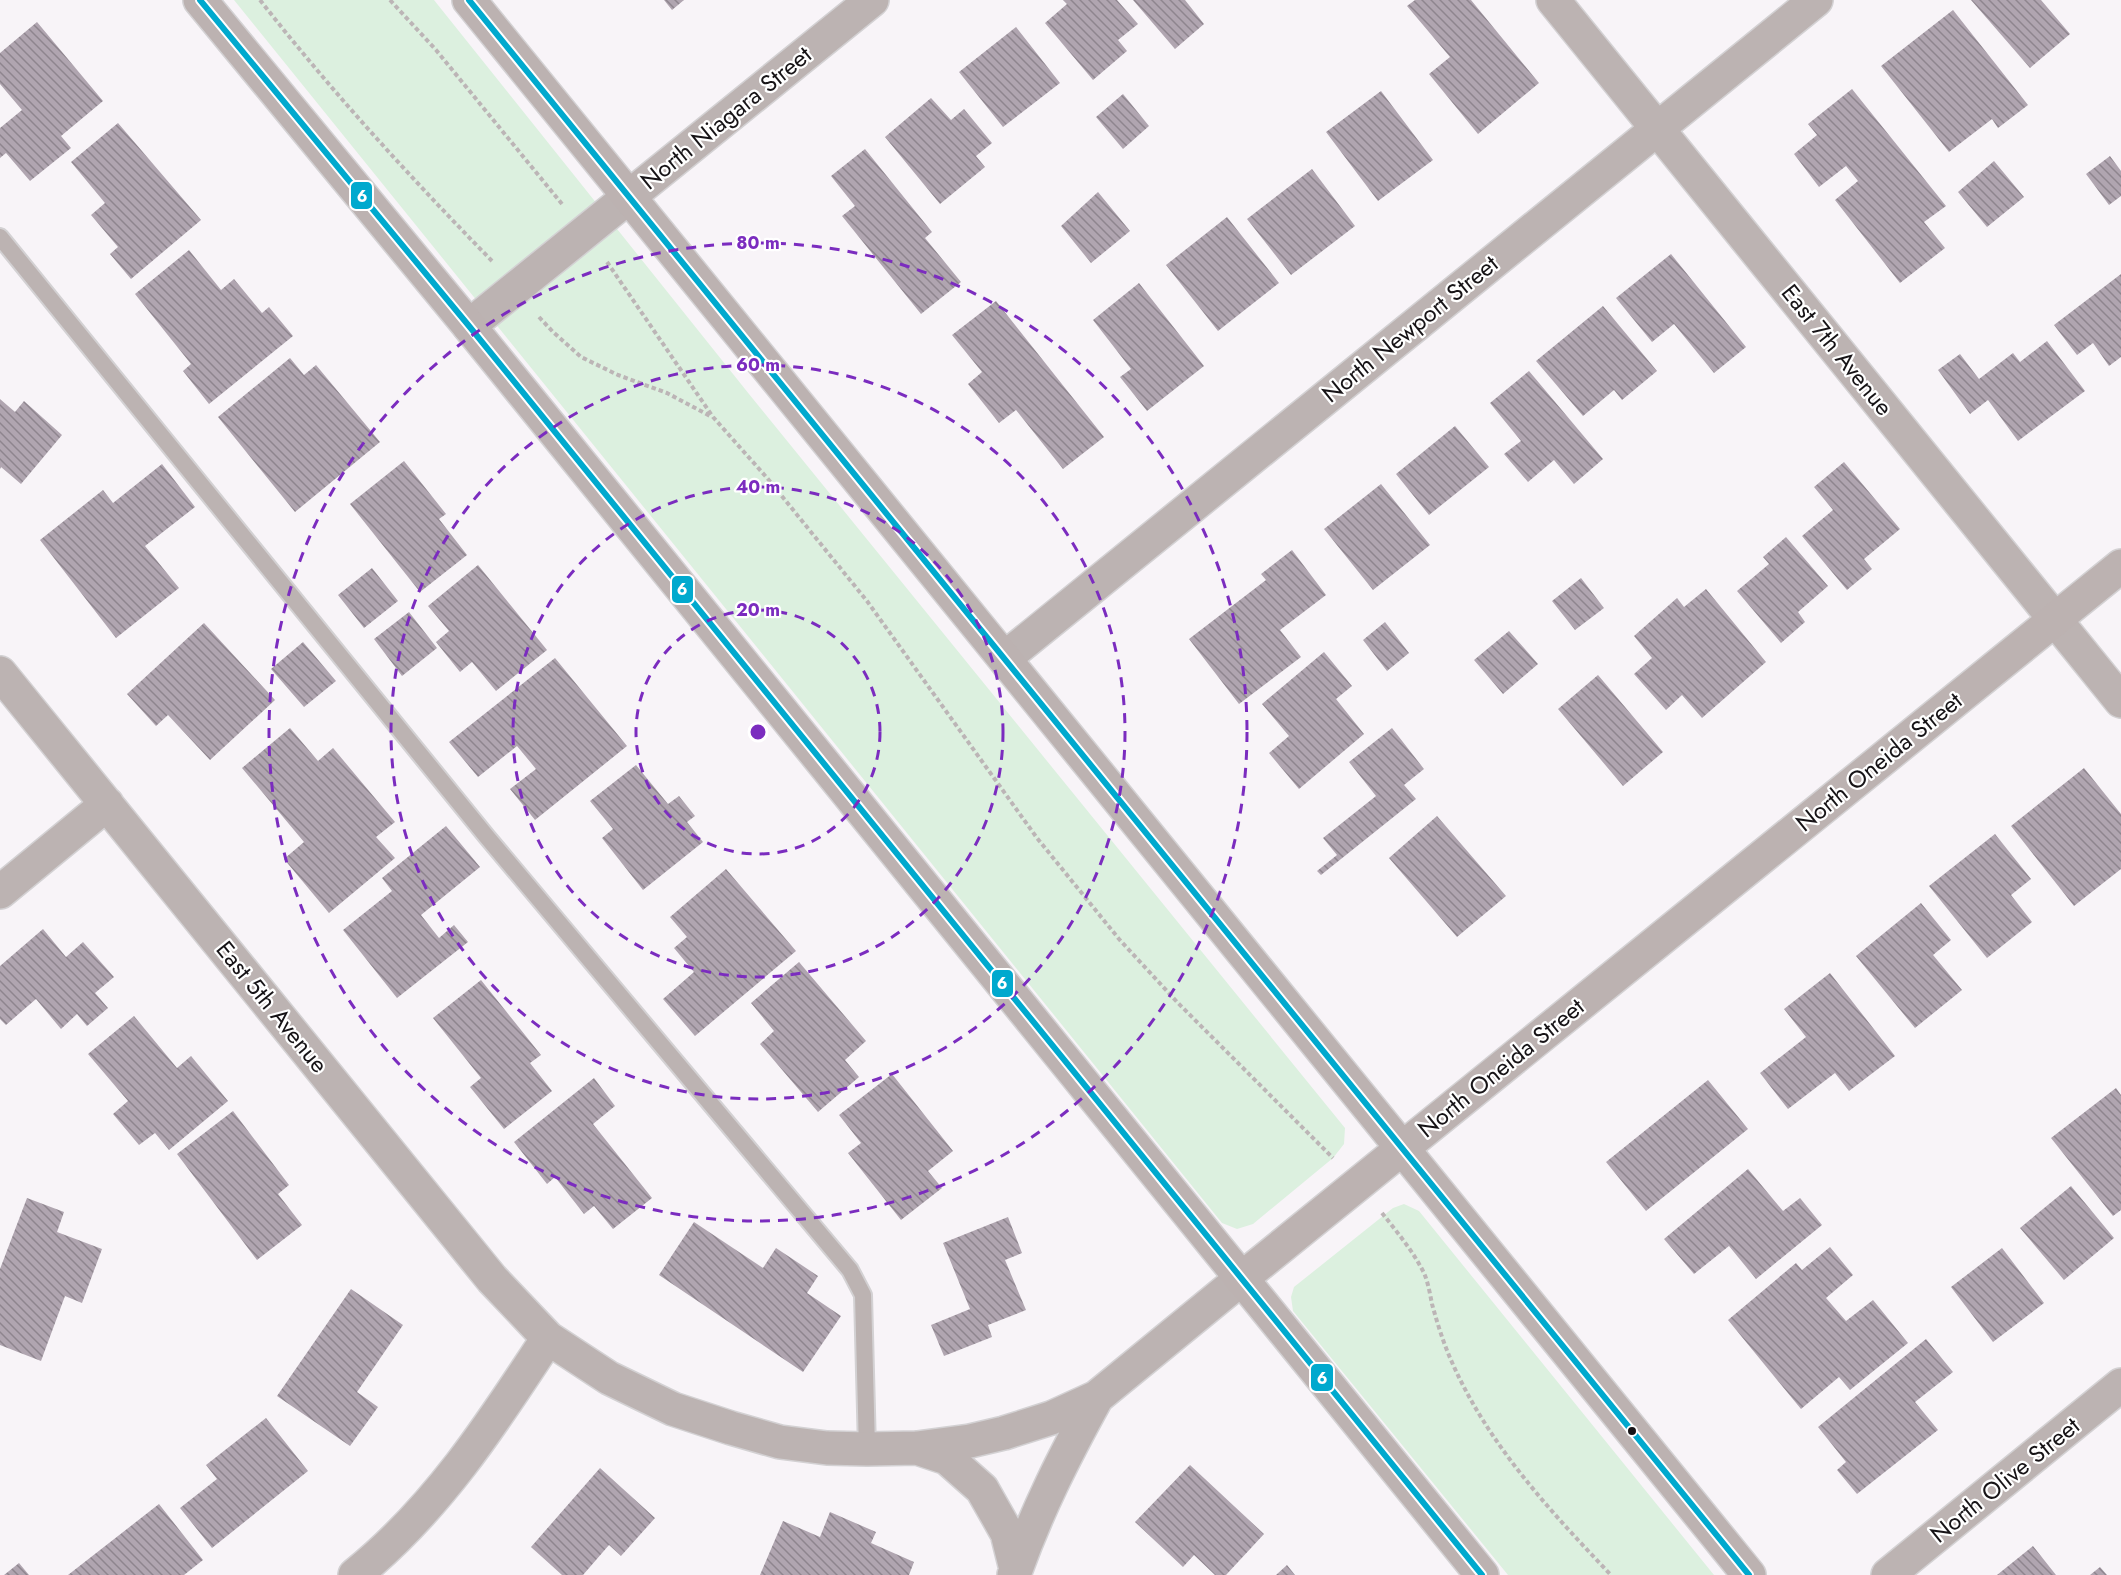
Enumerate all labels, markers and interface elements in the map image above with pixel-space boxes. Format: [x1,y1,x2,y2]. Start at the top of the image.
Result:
street label: North Niagara Street [633,37,819,198]
line badge: 6 [350,181,373,210]
text: 6 [357,185,367,208]
text: 80 m [736,230,780,256]
street label: North Newport Street [1314,246,1505,411]
street label: East 7th Avenue [1773,276,1901,423]
text: 60 m [736,352,780,378]
text: 40 m [736,474,780,500]
line badge: 6 [671,575,694,604]
text: 6 [677,578,687,601]
text: 20 m [736,597,780,623]
street label: North Oneida Street [1788,683,1970,840]
centre of rings [748,722,768,742]
street label: East 5th Avenue [208,933,337,1080]
line badge: 6 [991,969,1014,998]
text: 6 [997,972,1007,995]
street label: North Oneida Street [1410,989,1592,1146]
line badge: 6 [1310,1363,1334,1392]
text: 6 [1317,1367,1327,1390]
street label: North Olive Street [1922,1408,2087,1551]
unlabelled marker [1626,1425,1638,1437]

